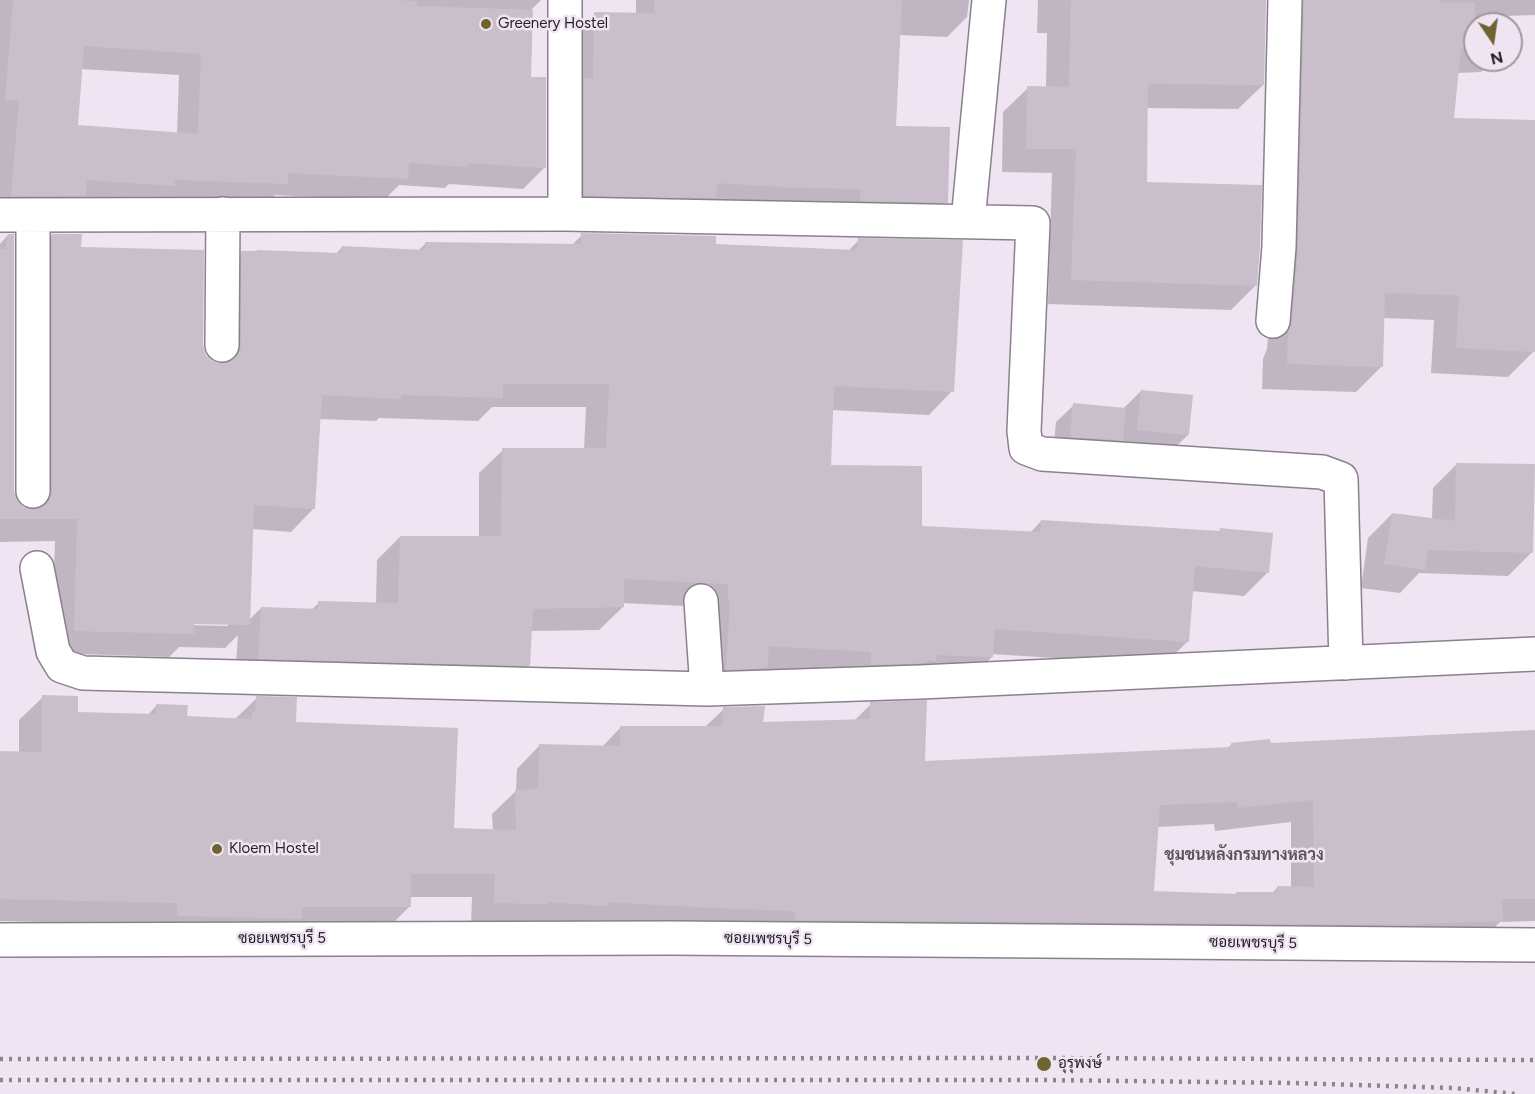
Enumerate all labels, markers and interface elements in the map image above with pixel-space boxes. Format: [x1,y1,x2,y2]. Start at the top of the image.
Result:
north arrow [1463,12,1523,72]
place label: Greenery Hostel [498,15,608,33]
marker: Greenery Hostel [479,17,493,31]
text: N [1489,47,1505,69]
place label: Kloem Hostel [229,840,319,858]
marker: Kloem Hostel [210,842,224,856]
district label: ชุมชนหลังกรมทางหลวง [1164,845,1324,865]
street label: ซอยเพชรบุรี 5 [724,929,812,949]
street label: ซอยเพชรบุรี 5 [238,930,326,948]
street label: ซอยเพชรบุรี 5 [1209,933,1297,953]
marker: อุรุพงษ์ [1035,1055,1053,1073]
place label: อุรุพงษ์ [1058,1055,1102,1073]

